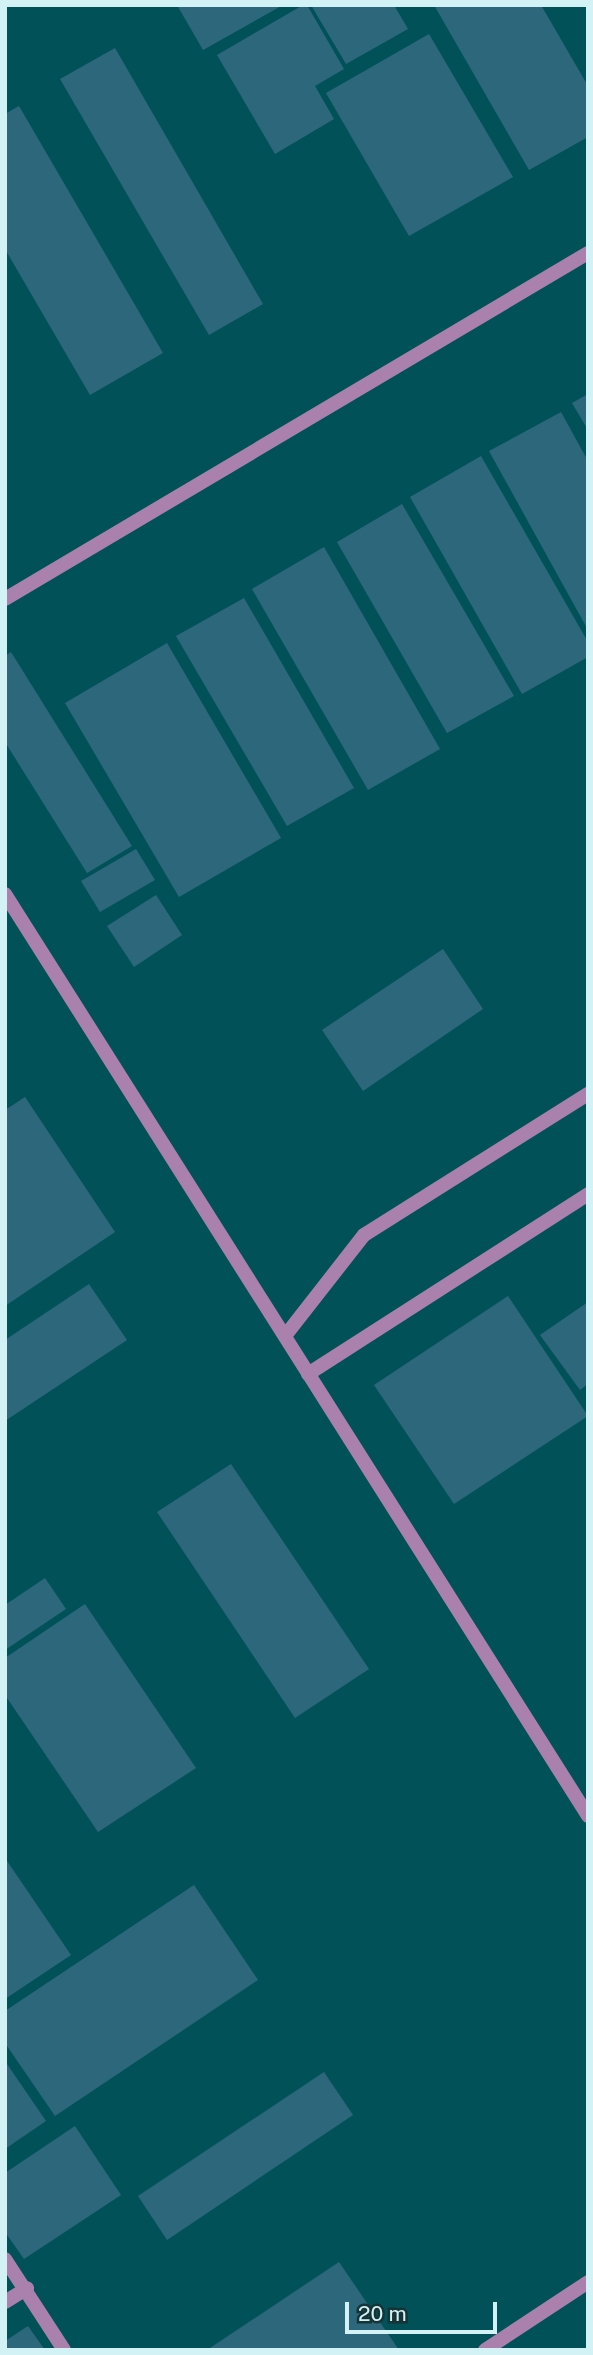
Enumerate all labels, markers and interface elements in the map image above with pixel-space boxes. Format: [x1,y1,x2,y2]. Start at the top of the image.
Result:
scale bar [348,2288,500,2332]
text: 20 m [358,2301,407,2326]

